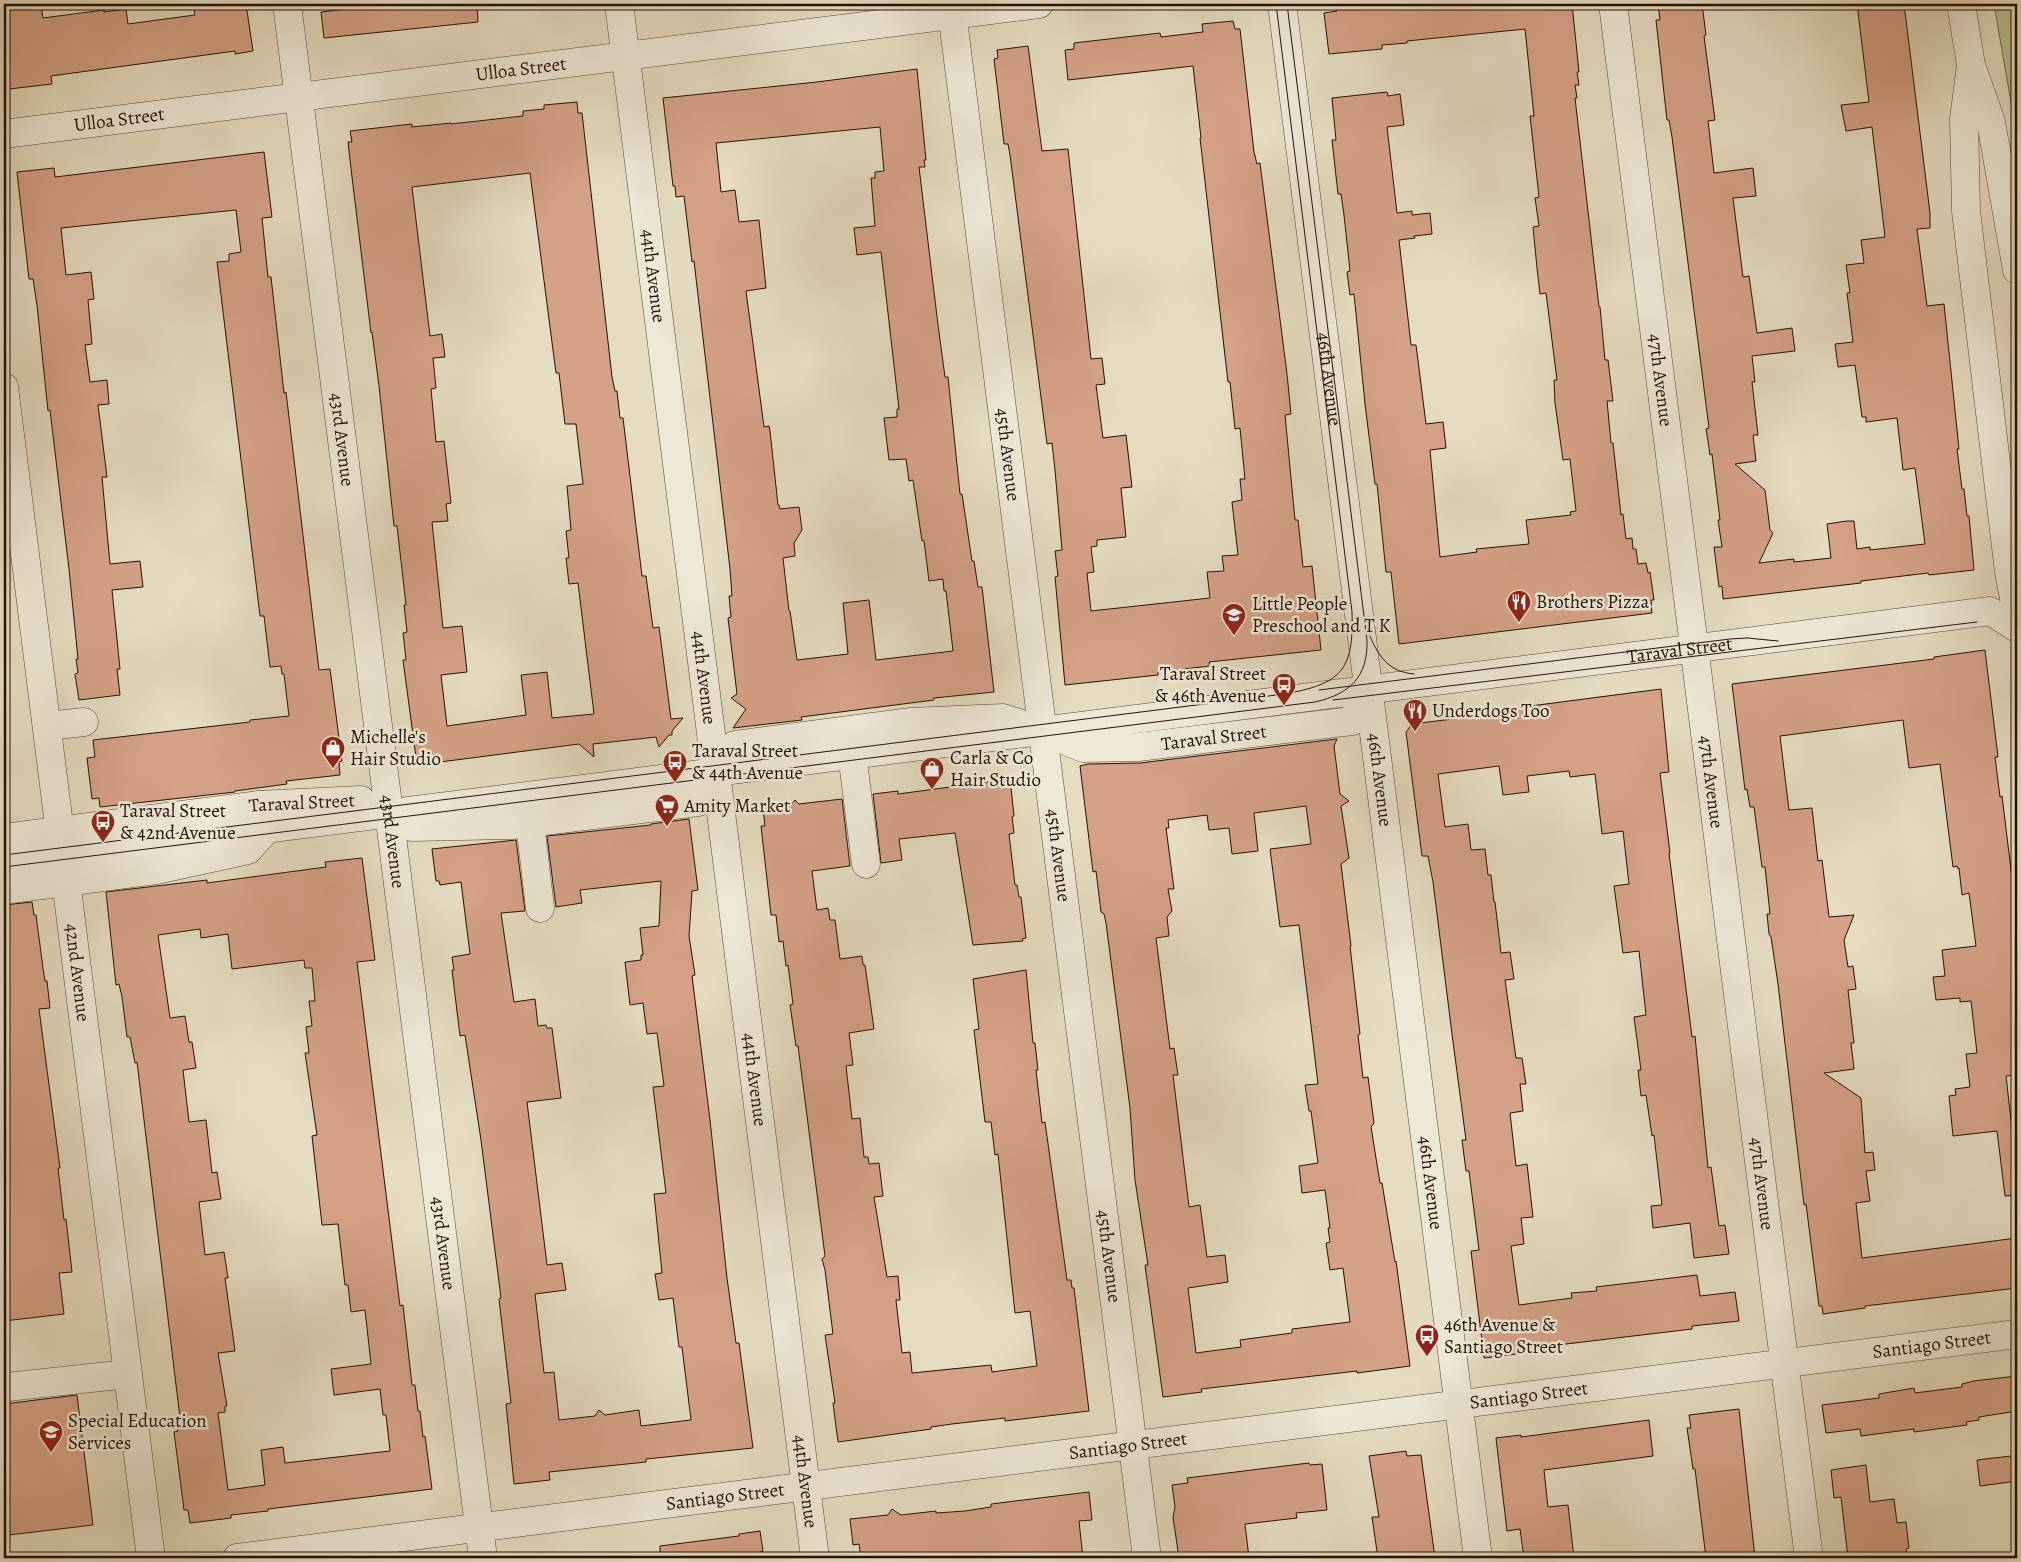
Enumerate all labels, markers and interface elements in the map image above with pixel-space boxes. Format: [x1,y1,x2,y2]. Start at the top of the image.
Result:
street label: Ulloa Street [474,50,568,88]
street label: Ulloa Street [72,101,166,138]
street label: 44th Avenue [635,228,672,324]
street label: 46th Avenue [1311,331,1348,427]
street label: 47th Avenue [1642,332,1679,428]
street label: 43rd Avenue [323,391,361,488]
street label: 45th Avenue [989,406,1027,502]
restaurant icon: Brothers Pizza [1506,589,1532,623]
place label: Brothers Pizza [1536,589,1649,615]
place label: Little People Preschool and T K [1252,591,1390,639]
school or university icon: Little People Preschool and T K [1221,602,1247,636]
street label: 44th Avenue [685,629,723,726]
street label: Taraval Street [1625,631,1734,670]
place label: Taraval Street & 46th Avenue [1155,661,1266,709]
bus stop icon: Taraval Street & 46th Avenue [1271,672,1297,706]
restaurant icon: Underdogs Too [1402,698,1428,732]
place label: Underdogs Too [1432,698,1550,724]
street label: Taraval Street [1160,718,1268,757]
place label: Michelle's Hair Studio [350,724,441,772]
street label: 46th Avenue [1361,731,1399,828]
street label: 47th Avenue [1692,734,1730,830]
shop icon: Michelle's Hair Studio [320,735,346,769]
place label: Taraval Street & 44th Avenue [692,738,803,786]
place label: Carla & Co Hair Studio [950,745,1041,793]
bus stop icon: Taraval Street & 44th Avenue [662,749,688,783]
shop icon: Carla & Co Hair Studio [919,756,945,790]
street label: Taraval Street [247,787,355,819]
street label: 43rd Avenue [374,793,411,890]
supermarket icon: Amity Market [654,793,680,827]
place label: Amity Market [683,793,790,819]
place label: Taraval Street & 42nd Avenue [120,798,236,846]
street label: 45th Avenue [1040,807,1077,903]
bus stop icon: Taraval Street & 42nd Avenue [90,809,116,843]
street label: 42nd Avenue [58,922,97,1023]
street label: 44th Avenue [736,1031,773,1128]
street label: 46th Avenue [1412,1134,1449,1231]
street label: 47th Avenue [1743,1136,1781,1232]
street label: 43rd Avenue [425,1195,462,1292]
street label: 45th Avenue [1090,1208,1128,1304]
place label: 46th Avenue & Santiago Street [1444,1312,1563,1360]
bus stop icon: 46th Avenue & Santiago Street [1414,1323,1440,1357]
street label: Santiago Street [1871,1324,1992,1365]
street label: Santiago Street [1468,1375,1589,1416]
place label: Special Education Services [68,1408,207,1456]
school or university icon: Special Education Services [38,1419,64,1453]
street label: Santiago Street [1067,1426,1189,1466]
street label: 44th Avenue [787,1433,824,1530]
street label: Santiago Street [664,1476,786,1517]

